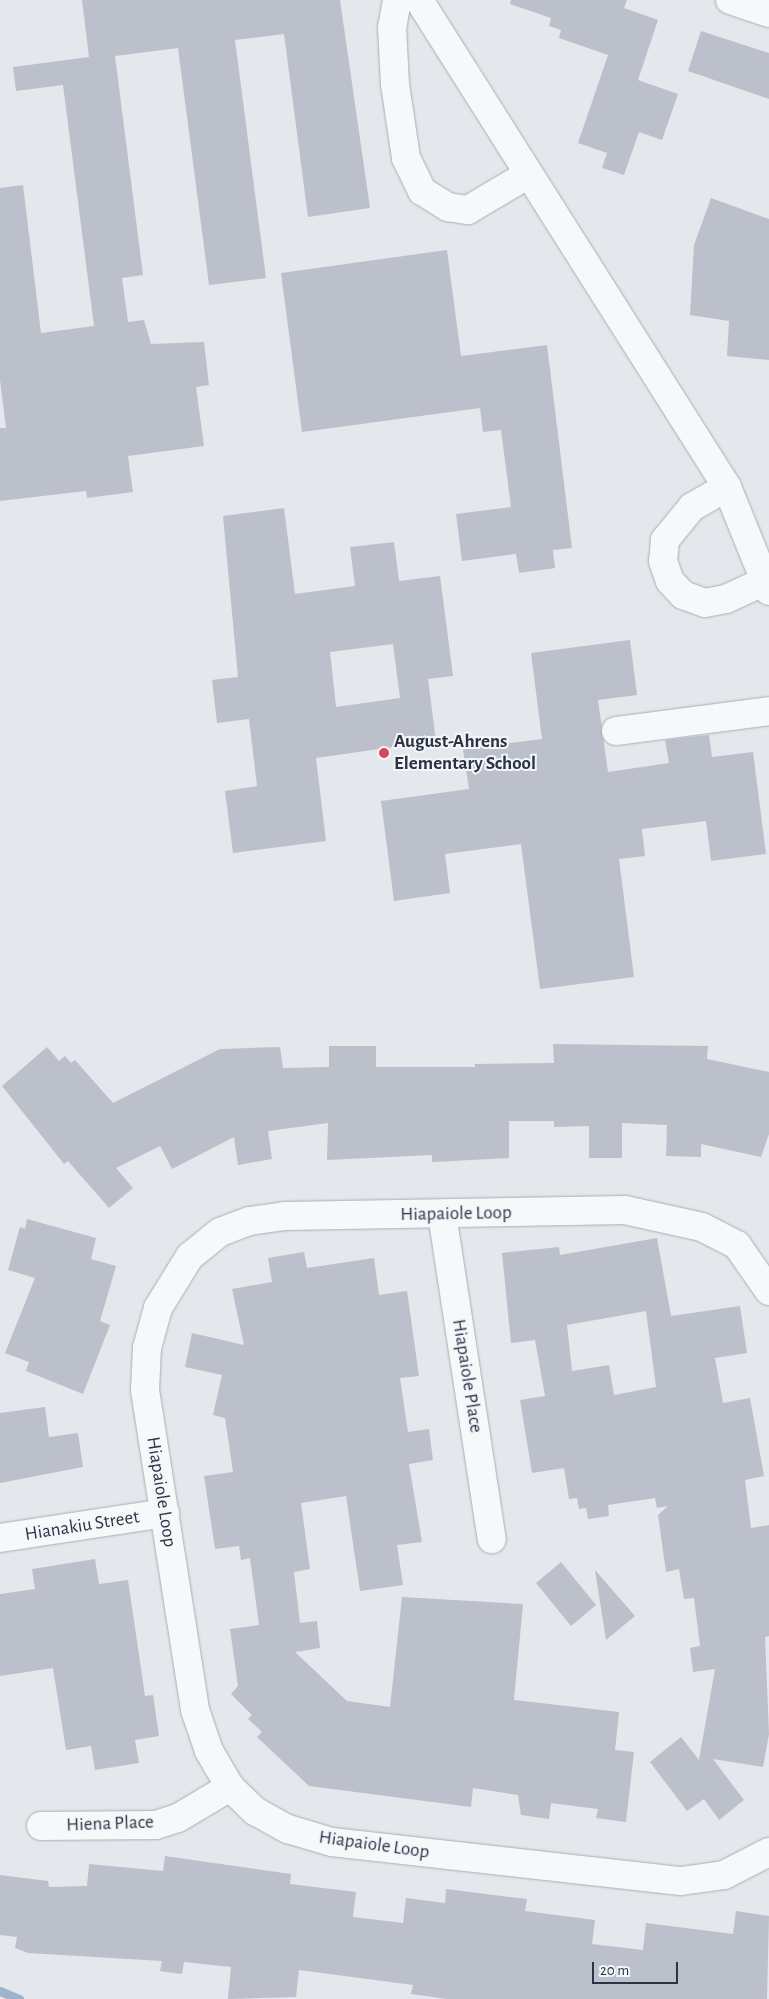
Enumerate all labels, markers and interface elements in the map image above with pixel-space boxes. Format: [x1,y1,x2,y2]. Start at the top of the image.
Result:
place label: August-Ahrens Elementary School [394,731,536,775]
marker: August-Ahrens Elementary School [378,747,390,759]
street label: Hiapaiole Loop [400,1202,512,1226]
street label: Hiapaiole Place [447,1318,487,1434]
street label: Hiapaiole Loop [141,1435,181,1549]
street label: Hianakiu Street [23,1506,141,1546]
street label: Hiena Place [66,1811,154,1837]
street label: Hiapaiole Loop [317,1826,431,1864]
scale bar [594,1952,680,1984]
text: 20 m [600,1963,629,1978]

